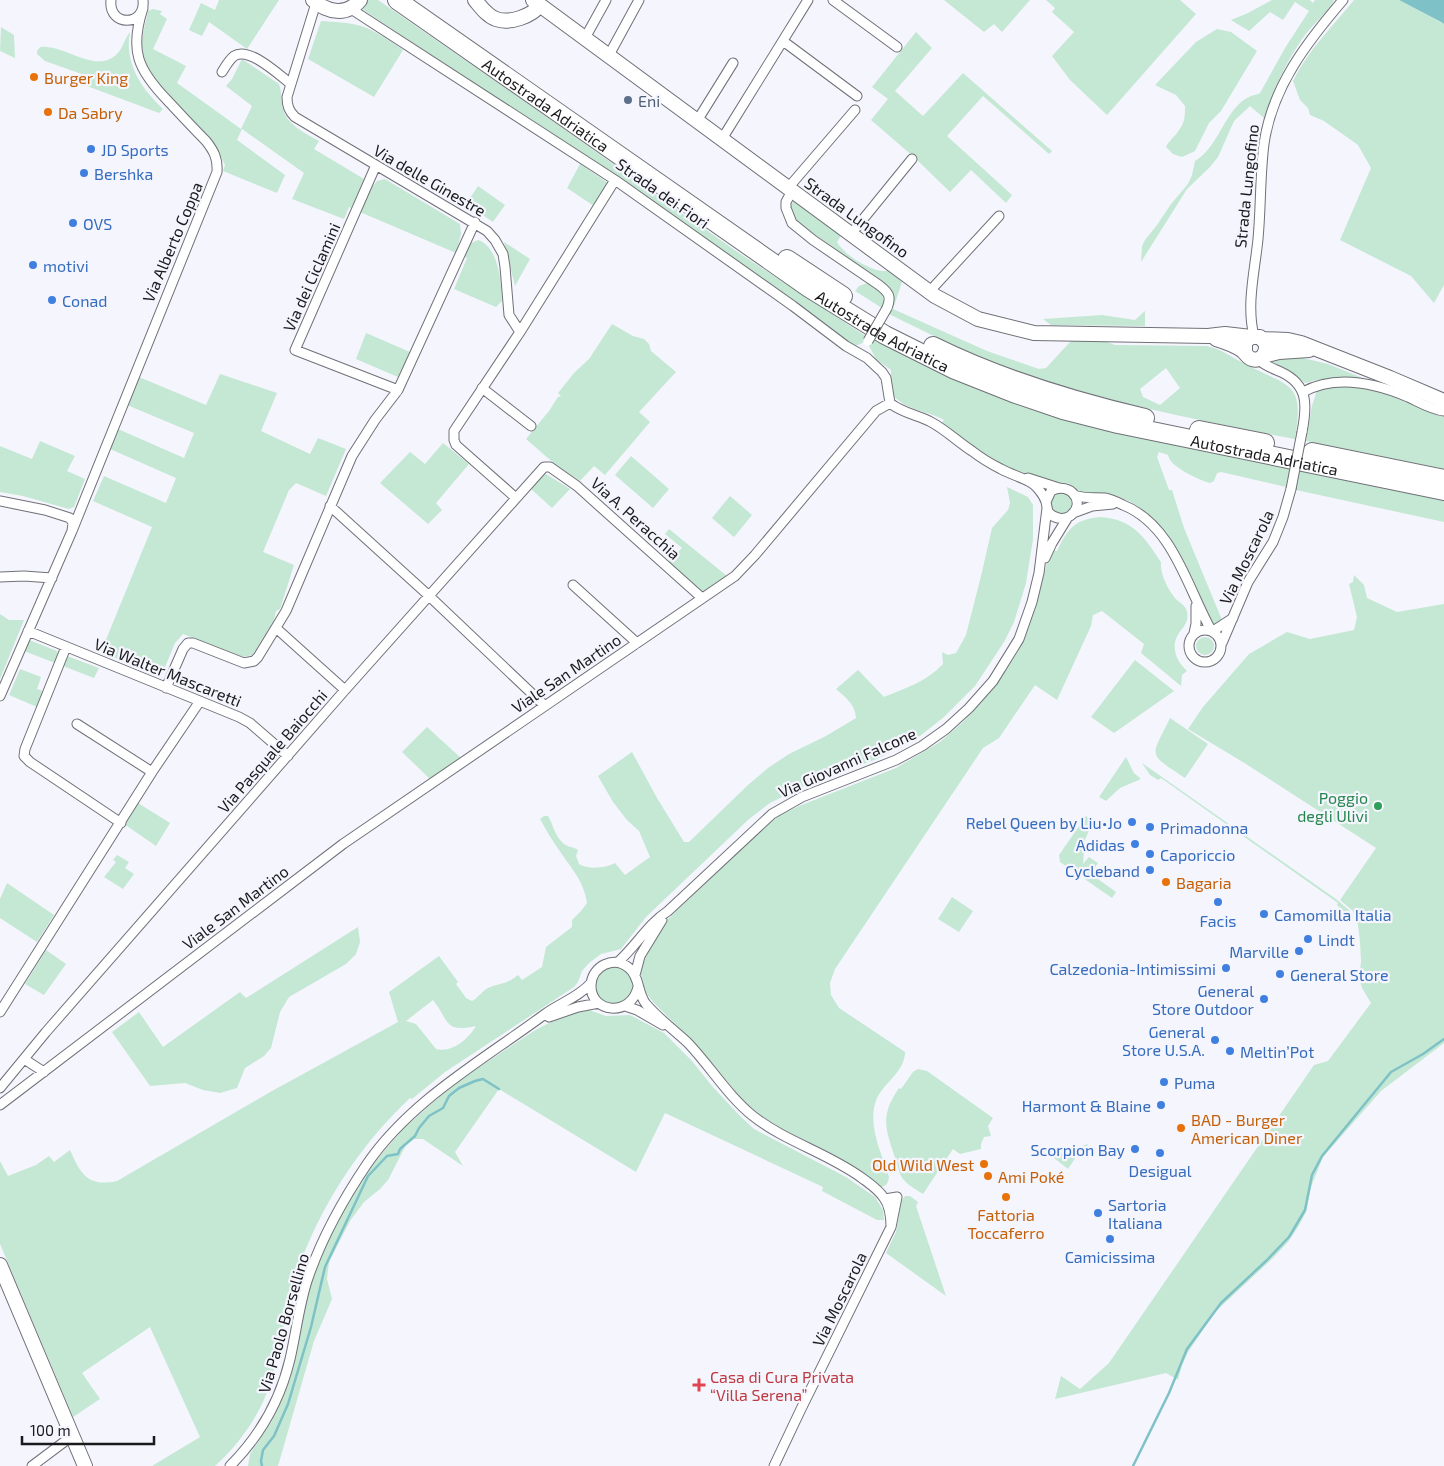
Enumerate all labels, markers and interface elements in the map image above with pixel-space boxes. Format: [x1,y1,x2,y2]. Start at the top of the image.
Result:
street label: Autostrada Adriatica [479,54,613,155]
place label: Burger King [44,68,128,87]
marker: Burger King [28,71,40,83]
place label: Eni [638,91,660,110]
marker: Eni [622,94,634,106]
place label: Da Sabry [58,103,123,122]
marker: Da Sabry [42,106,54,118]
street label: Strada Lungofino [1230,123,1262,249]
place label: JD Sports [101,140,169,159]
street label: Via delle Ginestre [371,140,489,220]
marker: JD Sports [85,143,97,155]
street label: Strada dei Fiori [613,154,713,232]
place label: Bershka [94,164,153,183]
marker: Bershka [78,167,90,179]
street label: Strada Lungofino [801,173,913,261]
street label: Via Alberto Coppa [138,179,206,305]
place label: OVS [83,214,112,233]
marker: OVS [67,217,79,229]
street label: Via dei Ciclamini [279,220,343,334]
place label: motivi [43,256,89,275]
marker: motivi [27,259,39,271]
street label: Autostrada Adriatica [813,285,953,375]
place label: Conad [62,291,107,310]
marker: Conad [46,294,58,306]
street label: Autostrada Adriatica [1189,430,1340,479]
street label: Via A. Peracchia [587,473,685,563]
street label: Via Moscarola [1215,507,1277,607]
street label: Viale San Martino [508,629,624,717]
street label: Via Walter Mascaretti [92,634,244,710]
street label: Via Pasquale Baiocchi [213,686,331,816]
street label: Via Giovanni Falcone [775,723,919,801]
place label: Poggio degli Ulivi [1297,788,1368,825]
marker: Poggio degli Ulivi [1372,800,1384,812]
place label: Rebel Queen by Liu•Jo [966,813,1122,833]
marker: Rebel Queen by Liu•Jo [1126,816,1138,828]
place label: Primadonna [1160,818,1248,837]
marker: Primadonna [1144,821,1156,833]
place label: Adidas [1076,835,1125,854]
marker: Adidas [1129,838,1141,850]
place label: Caporiccio [1160,845,1235,864]
marker: Caporiccio [1144,848,1156,860]
street label: Viale San Martino [178,861,292,953]
place label: Cycleband [1065,861,1140,880]
marker: Cycleband [1144,864,1156,876]
place label: Bagaria [1176,873,1232,892]
marker: Bagaria [1160,876,1172,888]
marker: Facis [1212,896,1224,908]
place label: Camomilla Italia [1274,905,1391,924]
marker: Camomilla Italia [1258,908,1270,920]
place label: Facis [1200,911,1236,930]
place label: Lindt [1318,930,1355,949]
marker: Lindt [1302,933,1314,945]
place label: Marville [1229,942,1289,961]
marker: Marville [1293,945,1305,957]
place label: Calzedonia-Intimissimi [1049,959,1216,978]
marker: Calzedonia-Intimissimi [1220,962,1232,974]
place label: General Store [1290,965,1389,984]
marker: General Store [1274,968,1286,980]
place label: General Store Outdoor [1152,981,1255,1018]
marker: General Store Outdoor [1258,993,1270,1005]
place label: General Store U.S.A. [1122,1022,1205,1059]
marker: General Store U.S.A. [1209,1034,1221,1046]
place label: Meltin’Pot [1240,1042,1314,1061]
marker: Meltin’Pot [1224,1045,1236,1057]
place label: Puma [1174,1073,1215,1092]
marker: Puma [1158,1076,1170,1088]
place label: Harmont & Blaine [1022,1096,1151,1115]
marker: Harmont & Blaine [1155,1099,1167,1111]
place label: BAD - Burger American Diner [1191,1110,1303,1147]
marker: BAD - Burger American Diner [1175,1122,1187,1134]
place label: Scorpion Bay [1030,1140,1126,1159]
marker: Scorpion Bay [1129,1143,1141,1155]
marker: Desigual [1154,1147,1166,1159]
place label: Old Wild West [872,1155,974,1174]
marker: Old Wild West [978,1158,990,1170]
place label: Desigual [1129,1161,1192,1180]
place label: Ami Poké [998,1167,1064,1186]
marker: Ami Poké [982,1170,994,1182]
marker: Fattoria Toccaferro [1000,1191,1012,1203]
place label: Sartoria Italiana [1108,1195,1167,1232]
place label: Fattoria Toccaferro [967,1205,1045,1242]
marker: Sartoria Italiana [1092,1207,1104,1219]
marker: Camicissima [1104,1233,1116,1245]
place label: Camicissima [1065,1247,1155,1266]
street label: Via Moscarola [808,1249,870,1349]
street label: Via Paolo Borsellino [254,1251,312,1395]
place label: Casa di Cura Privata “Villa Serena” [710,1367,854,1404]
marker: Casa di Cura Privata “Villa Serena” [692,1378,706,1392]
scale bar [22,1414,155,1446]
text: 100 m [30,1421,71,1439]

